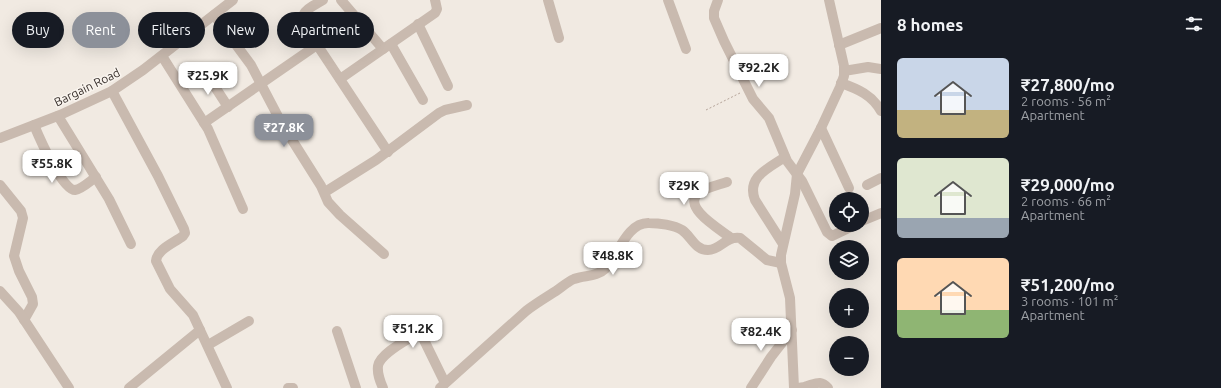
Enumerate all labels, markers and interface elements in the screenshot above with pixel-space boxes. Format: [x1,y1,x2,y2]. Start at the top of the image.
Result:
chip: Buy [12,12,64,48]
chip: Rent [72,12,130,48]
chip: Filters [138,12,205,48]
chip: New [213,12,269,48]
chip: Apartment [277,12,374,48]
icon: filters [1183,13,1205,35]
text: 8 homes [897,15,963,34]
pin: ₹92.2K [726,54,792,88]
text: ₹92.2K [738,60,780,74]
pin: ₹25.9K [175,62,241,96]
street label: Bargain Road [52,65,122,109]
text: ₹25.9K [187,68,229,82]
icon: home [929,74,977,122]
text: ₹27,800/mo [1021,75,1115,94]
text: 2 rooms · 56 m² [1021,94,1111,108]
text: Apartment [1021,108,1085,122]
pin: ₹27.8K [251,114,317,148]
text: ₹27.8K [263,120,305,134]
pin: ₹55.8K [19,150,85,184]
text: ₹55.8K [31,156,73,170]
pin: ₹29K [660,172,708,206]
icon: home [929,174,977,222]
text: ₹29,000/mo [1021,175,1115,194]
text: ₹29K [669,178,699,192]
map controls [829,192,869,376]
button: locate [829,192,869,232]
text: 2 rooms · 66 m² [1021,194,1111,208]
text: Apartment [1021,208,1085,222]
button: layers [829,240,869,280]
pin: ₹48.8K [580,242,646,276]
text: ₹48.8K [592,248,634,262]
icon: home [929,274,977,322]
text: ₹51,200/mo [1021,275,1115,294]
button: + [829,288,869,328]
text: 3 rooms · 101 m² [1021,294,1118,308]
text: Apartment [1021,308,1085,322]
pin: ₹51.2K [380,315,446,349]
pin: ₹82.4K [728,318,794,352]
text: ₹51.2K [392,321,434,335]
text: ₹82.4K [740,324,782,338]
button: − [829,336,869,376]

